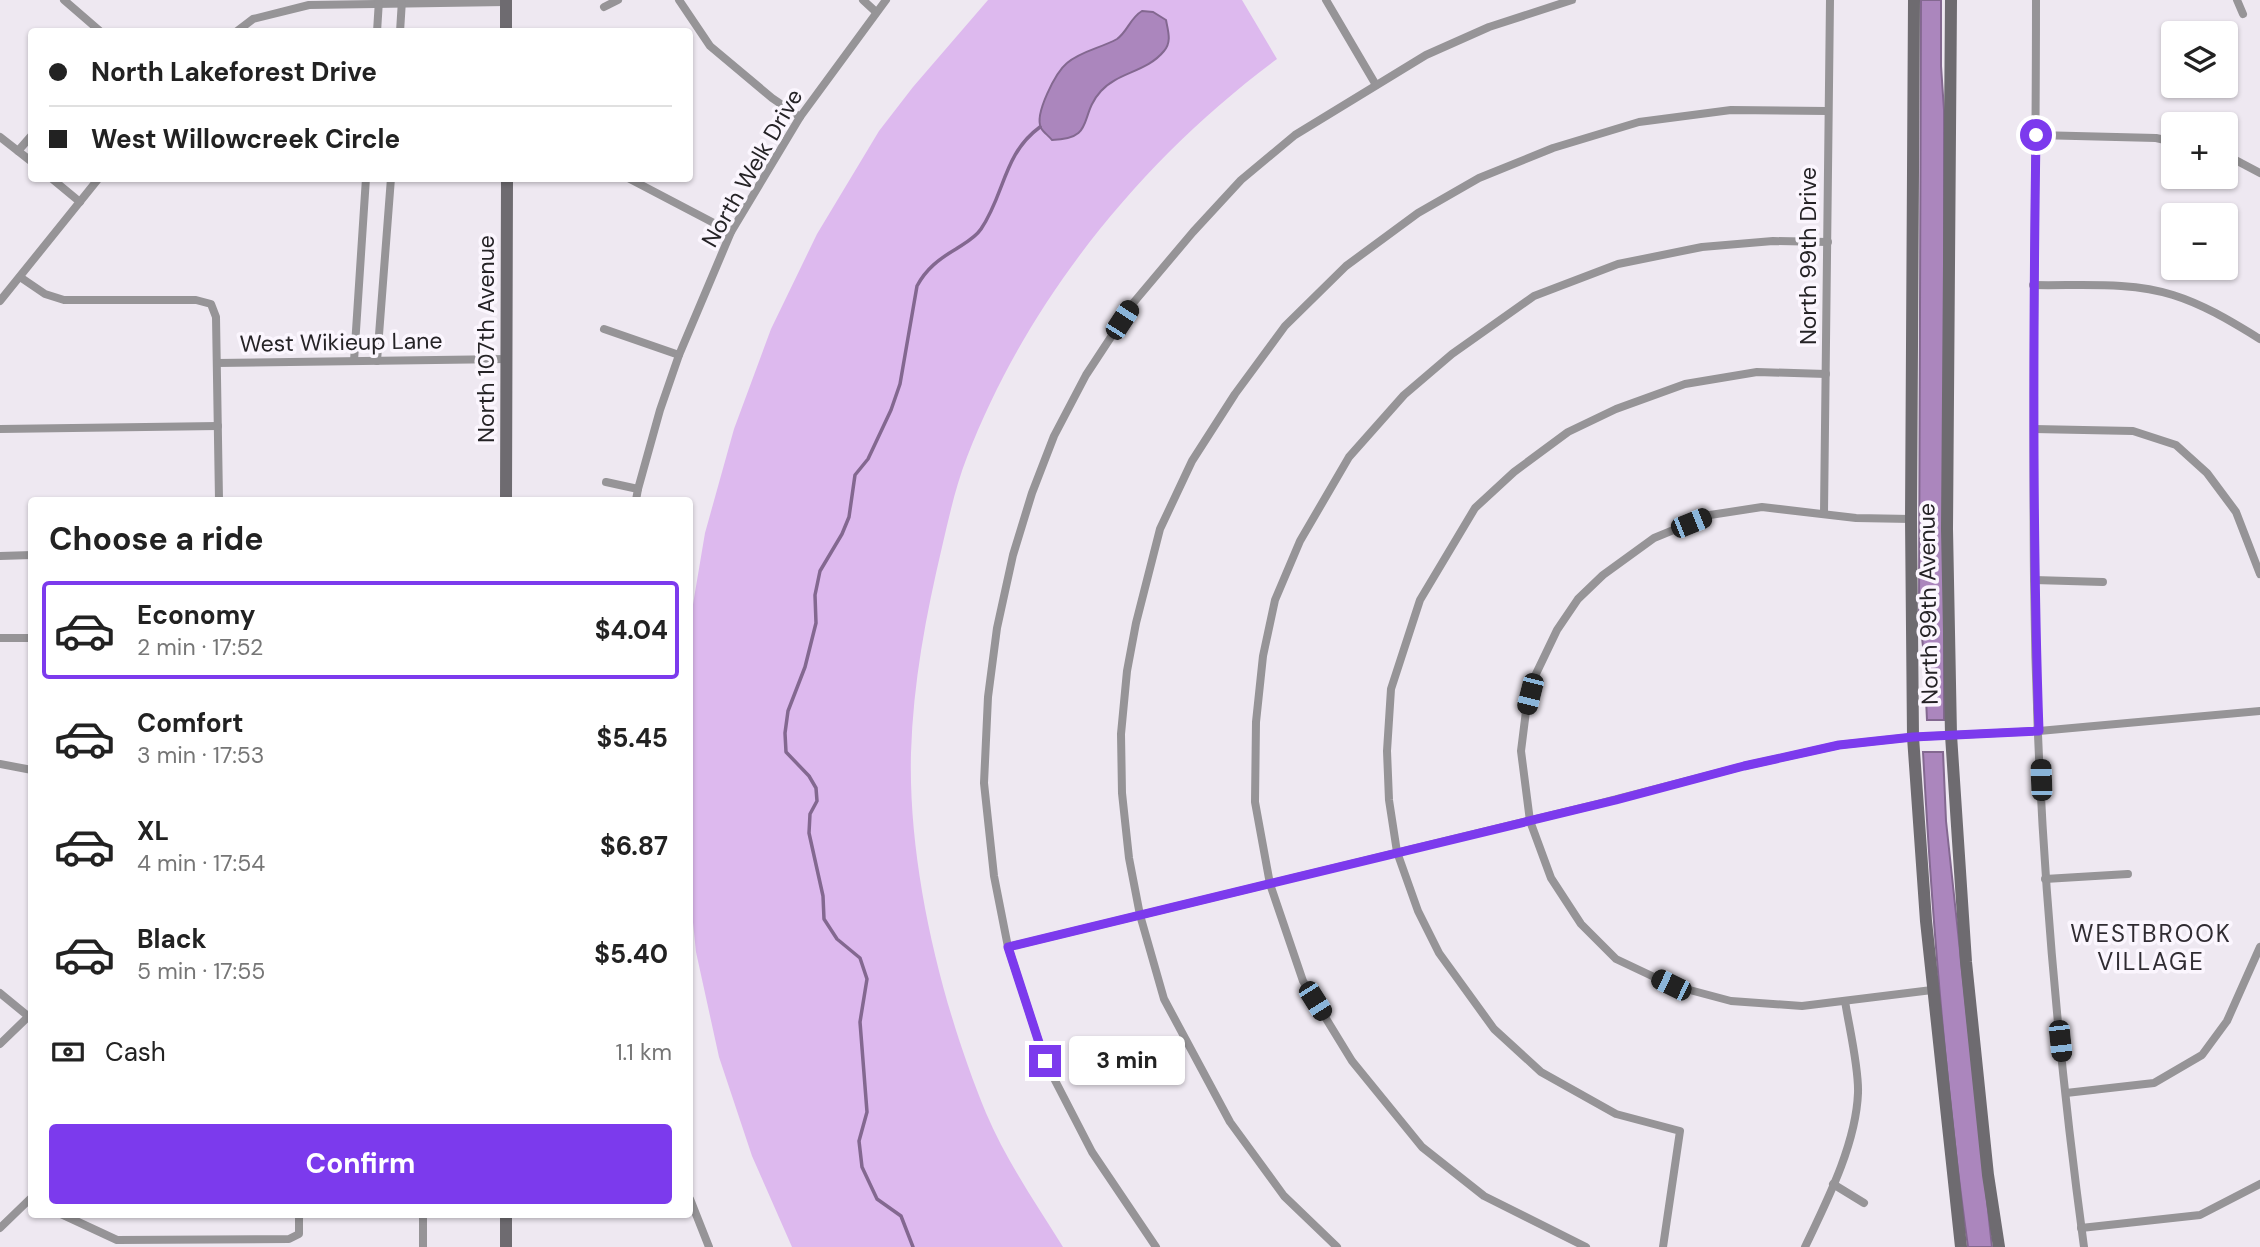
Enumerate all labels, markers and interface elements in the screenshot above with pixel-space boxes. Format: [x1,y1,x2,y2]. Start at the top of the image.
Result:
map controls [2161,21,2238,280]
button: layers [2161,21,2238,98]
text: North Lakeforest Drive [91,55,377,89]
street label: North Welk Drive [695,83,809,253]
button: + [2161,112,2238,189]
route start [2020,119,2052,151]
text: West Willowcreek Circle [91,122,400,156]
street label: North 99th Drive [1793,167,1823,345]
button: − [2161,203,2238,280]
street label: North 107th Avenue [471,235,501,443]
car [1102,297,1143,343]
street label: West Wikieup Lane [239,325,443,359]
street label: North 99th Avenue [1911,503,1945,705]
car [1668,505,1715,541]
text: Choose a ride [49,518,264,560]
text: Economy [137,598,255,632]
icon: car [53,599,116,662]
text: $4.04 [595,613,668,647]
text: 2 min · 17:52 [137,632,263,662]
car [1515,671,1546,717]
text: Comfort [137,706,243,740]
icon: car [53,707,116,770]
text: $5.45 [596,721,668,755]
text: 3 min · 17:53 [137,740,264,770]
car [2030,759,2053,801]
text: XL [137,814,169,848]
icon: car [53,815,116,878]
text: $6.87 [600,829,668,863]
text: 4 min · 17:54 [137,848,265,878]
district label: WESTBROOK VILLAGE [2070,918,2232,977]
text: Black [137,922,207,956]
icon: car [53,923,116,986]
text: $5.40 [594,937,668,971]
text: 5 min · 17:55 [137,956,265,986]
car [1648,966,1695,1004]
car [1295,978,1336,1024]
car [2048,1019,2073,1063]
icon: cash [49,1033,87,1071]
text: Cash [105,1035,166,1069]
callout: 3 min [1070,1036,1185,1086]
text: 1.1 km [615,1037,672,1067]
route end [1029,1045,1061,1077]
text: 3 min [1096,1045,1158,1075]
button: Confirm [49,1124,672,1204]

